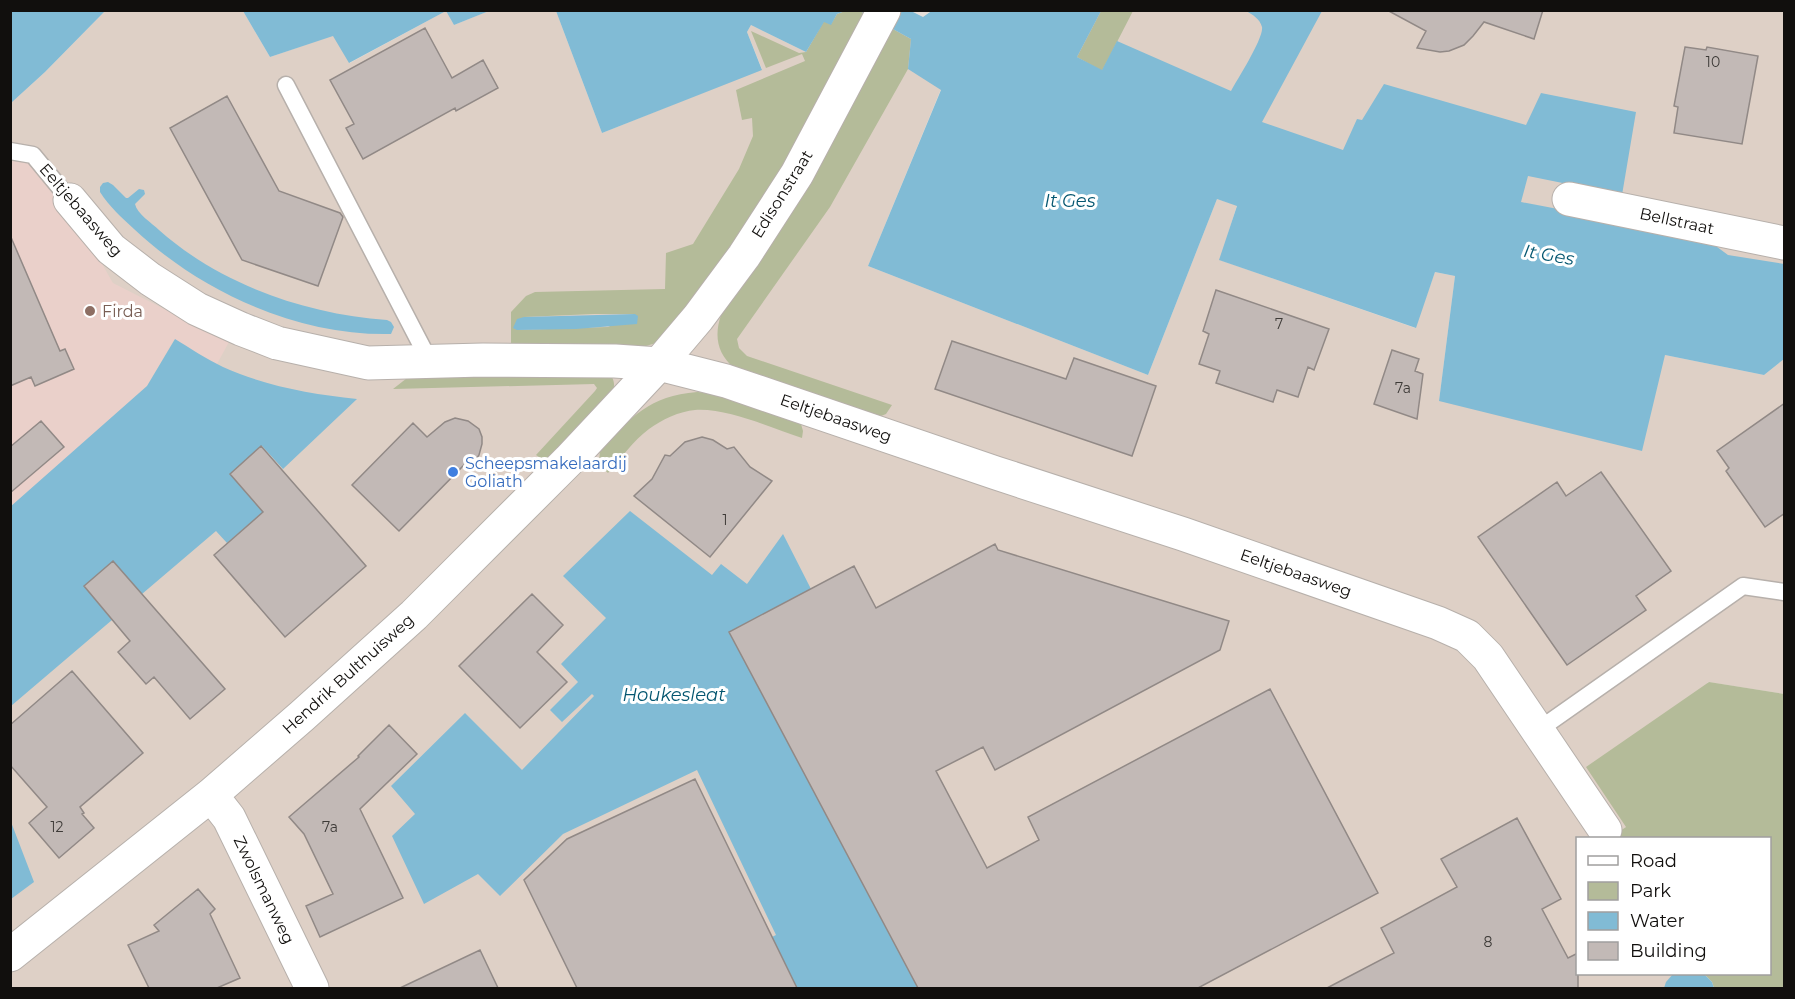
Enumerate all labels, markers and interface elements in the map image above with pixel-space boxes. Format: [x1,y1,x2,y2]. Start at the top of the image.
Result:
house number: 10 [1706,53,1720,71]
street label: Edisonstraat [747,146,817,241]
street label: Eeltjebaasweg [36,160,126,260]
water label: It Ges [1044,190,1096,212]
street label: Bellstraat [1638,204,1717,238]
water label: It Ges [1522,240,1576,270]
place label: Firda [102,302,143,321]
marker: Firda [83,304,97,318]
house number: 7 [1275,315,1283,333]
house number: 7a [1395,379,1411,397]
street label: Eeltjebaasweg [778,390,894,446]
place label: Scheepsmakelaardij Goliath [465,454,627,491]
marker: Scheepsmakelaardij Goliath [446,465,460,479]
house number: 1 [722,511,728,529]
street label: Eeltjebaasweg [1238,545,1354,601]
street label: Hendrik Bulthuisweg [278,610,418,738]
water label: Houkesleat [622,684,726,706]
house number: 12 [50,818,64,836]
house number: 7a [322,818,338,836]
street label: Zwolsmanweg [230,833,298,947]
legend [1576,837,1771,975]
text: Road [1630,850,1677,872]
text: Park [1630,880,1671,902]
text: Water [1630,910,1685,932]
house number: 8 [1484,933,1493,951]
text: Building [1630,940,1707,962]

